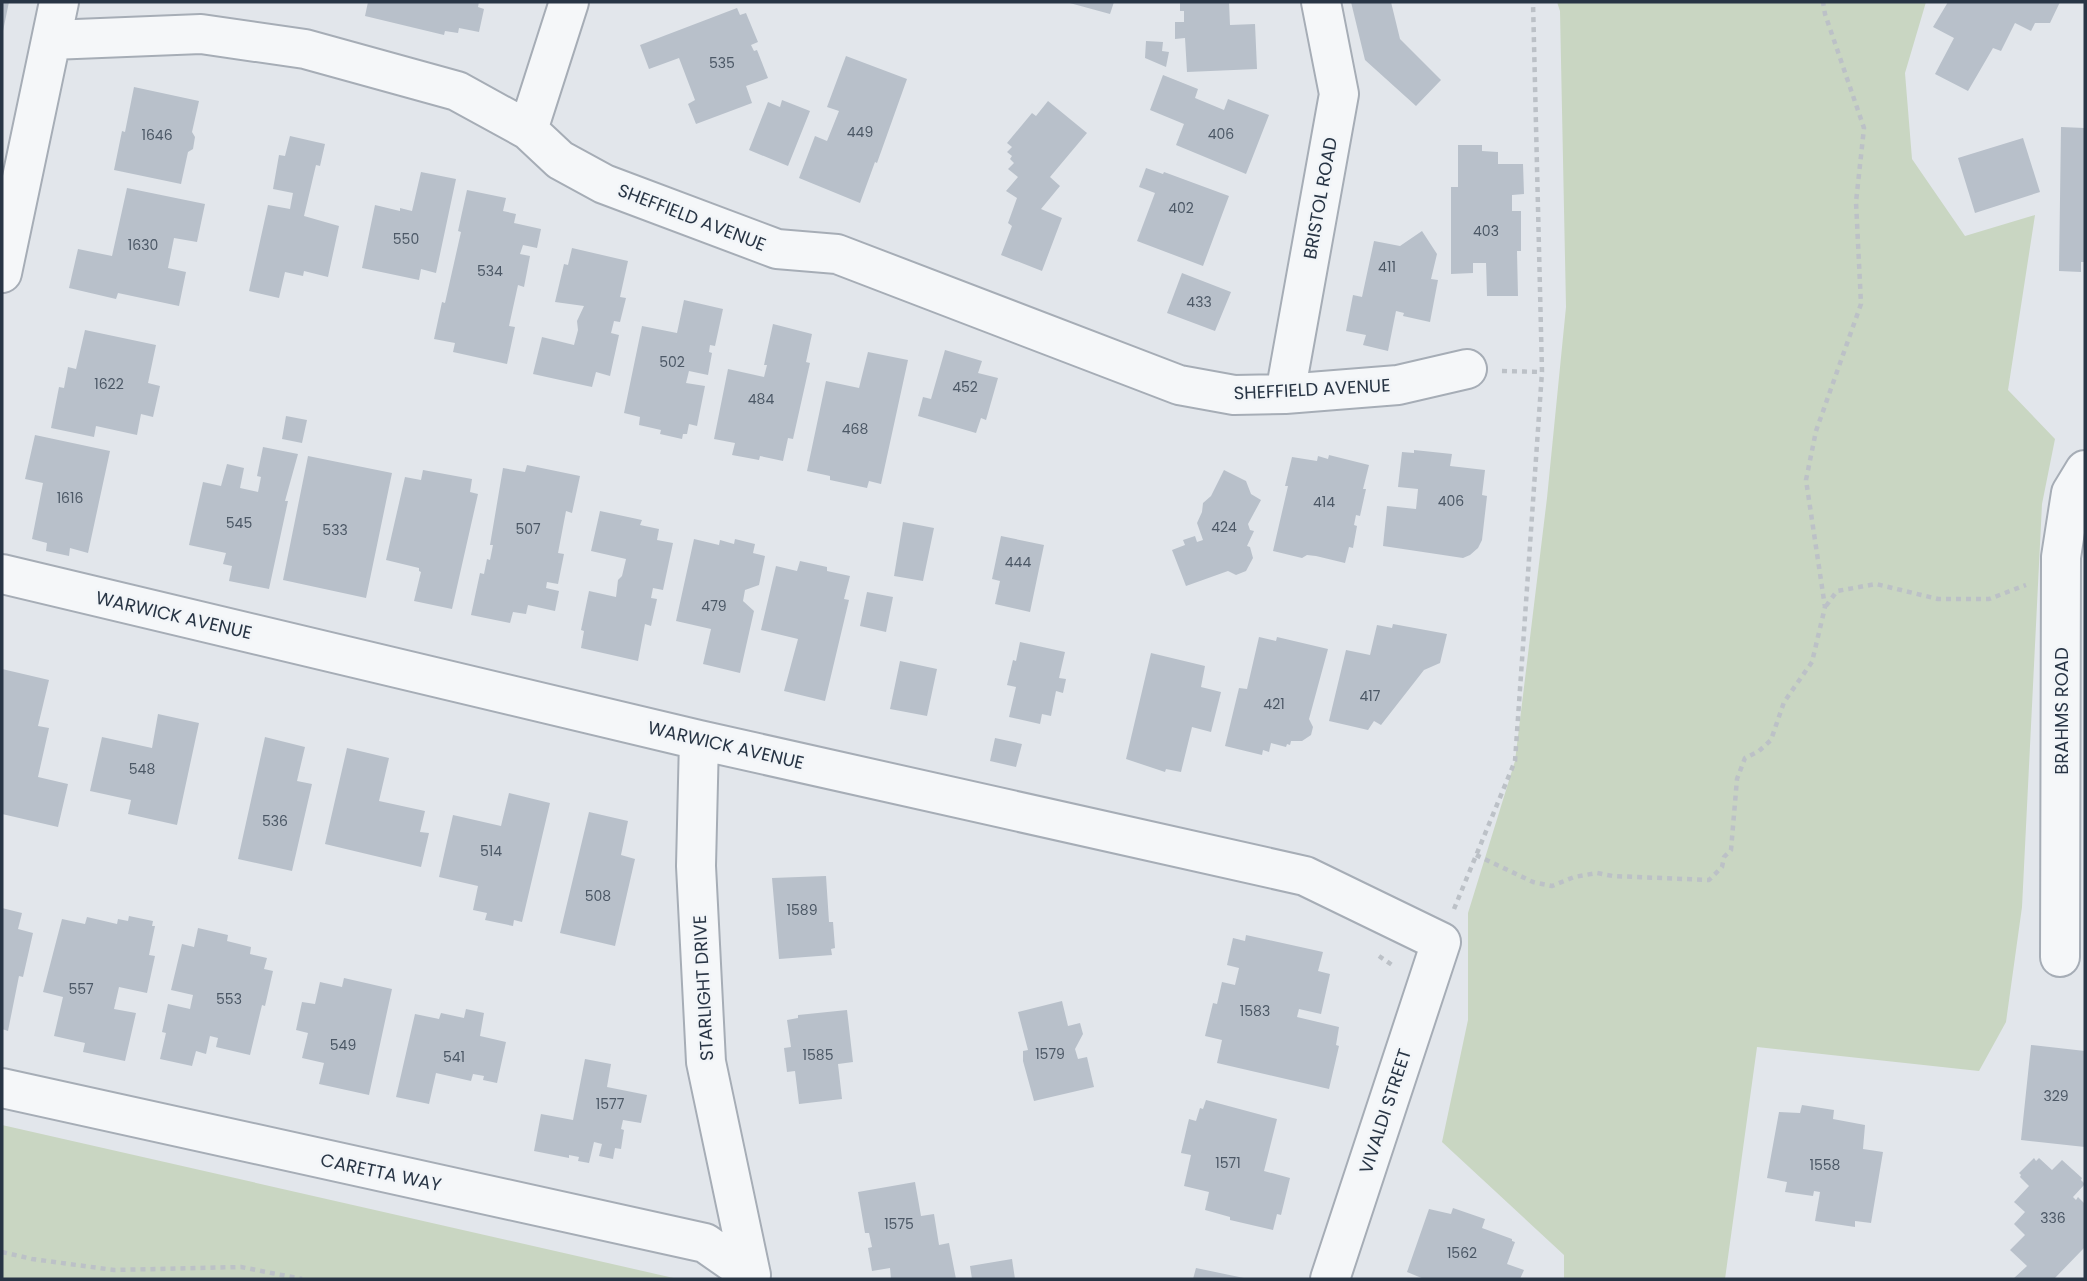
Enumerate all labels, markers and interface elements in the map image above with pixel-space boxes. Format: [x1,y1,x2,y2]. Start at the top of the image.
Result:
house number: 535 [709,53,735,73]
house number: 449 [847,122,873,142]
house number: 406 [1208,124,1234,144]
house number: 1646 [141,125,173,145]
street label: BRISTOL ROAD [1297,135,1343,261]
street label: SHEFFIELD AVENUE [614,177,770,257]
house number: 402 [1168,198,1194,218]
house number: 403 [1473,221,1499,241]
house number: 550 [393,229,419,249]
house number: 1630 [128,235,158,255]
house number: 411 [1378,257,1396,277]
house number: 534 [477,261,503,281]
house number: 433 [1186,292,1212,312]
house number: 502 [659,352,685,372]
street label: SHEFFIELD AVENUE [1233,372,1391,406]
house number: 1622 [94,374,124,394]
house number: 452 [952,377,978,397]
house number: 484 [748,389,774,409]
house number: 468 [842,419,868,439]
house number: 1616 [57,488,83,508]
house number: 406 [1438,491,1464,511]
house number: 414 [1313,492,1335,512]
house number: 545 [226,513,252,533]
house number: 424 [1211,517,1237,537]
house number: 507 [515,519,541,539]
house number: 533 [322,520,348,540]
house number: 444 [1005,552,1031,572]
street label: WARWICK AVENUE [93,585,255,645]
house number: 479 [701,596,727,616]
street label: BRAHMS ROAD [2049,647,2074,775]
house number: 417 [1360,686,1381,706]
house number: 421 [1263,694,1285,714]
street label: WARWICK AVENUE [645,715,807,775]
house number: 548 [129,759,155,779]
house number: 536 [262,811,288,831]
house number: 514 [480,841,502,861]
house number: 508 [585,886,611,906]
house number: 1589 [787,900,817,920]
street label: STARLIGHT DRIVE [687,914,719,1062]
house number: 557 [68,979,94,999]
house number: 553 [216,989,242,1009]
house number: 1583 [1240,1001,1270,1021]
house number: 549 [330,1035,356,1055]
house number: 1579 [1035,1044,1065,1064]
house number: 1585 [803,1045,833,1065]
street label: VIVALDI STREET [1353,1045,1417,1177]
house number: 541 [443,1047,465,1067]
house number: 329 [2043,1086,2069,1106]
house number: 1577 [596,1094,625,1114]
street label: CARETTA WAY [318,1147,444,1197]
house number: 1571 [1215,1153,1241,1173]
house number: 1558 [1810,1155,1841,1175]
house number: 336 [2040,1208,2066,1228]
house number: 1575 [884,1214,914,1234]
house number: 1562 [1447,1243,1477,1263]

